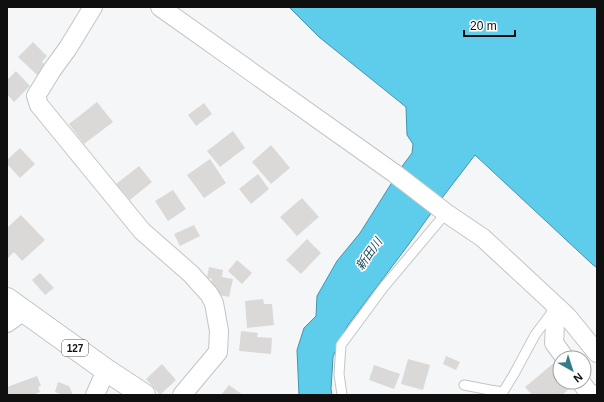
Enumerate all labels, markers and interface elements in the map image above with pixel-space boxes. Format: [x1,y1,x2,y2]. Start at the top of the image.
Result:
scale bar [464,12,515,38]
text: 20 m [470,19,497,33]
water label: 新田川 [353,234,386,273]
road number: 127 [62,340,88,356]
north arrow [552,350,592,390]
text: N [571,371,585,385]

